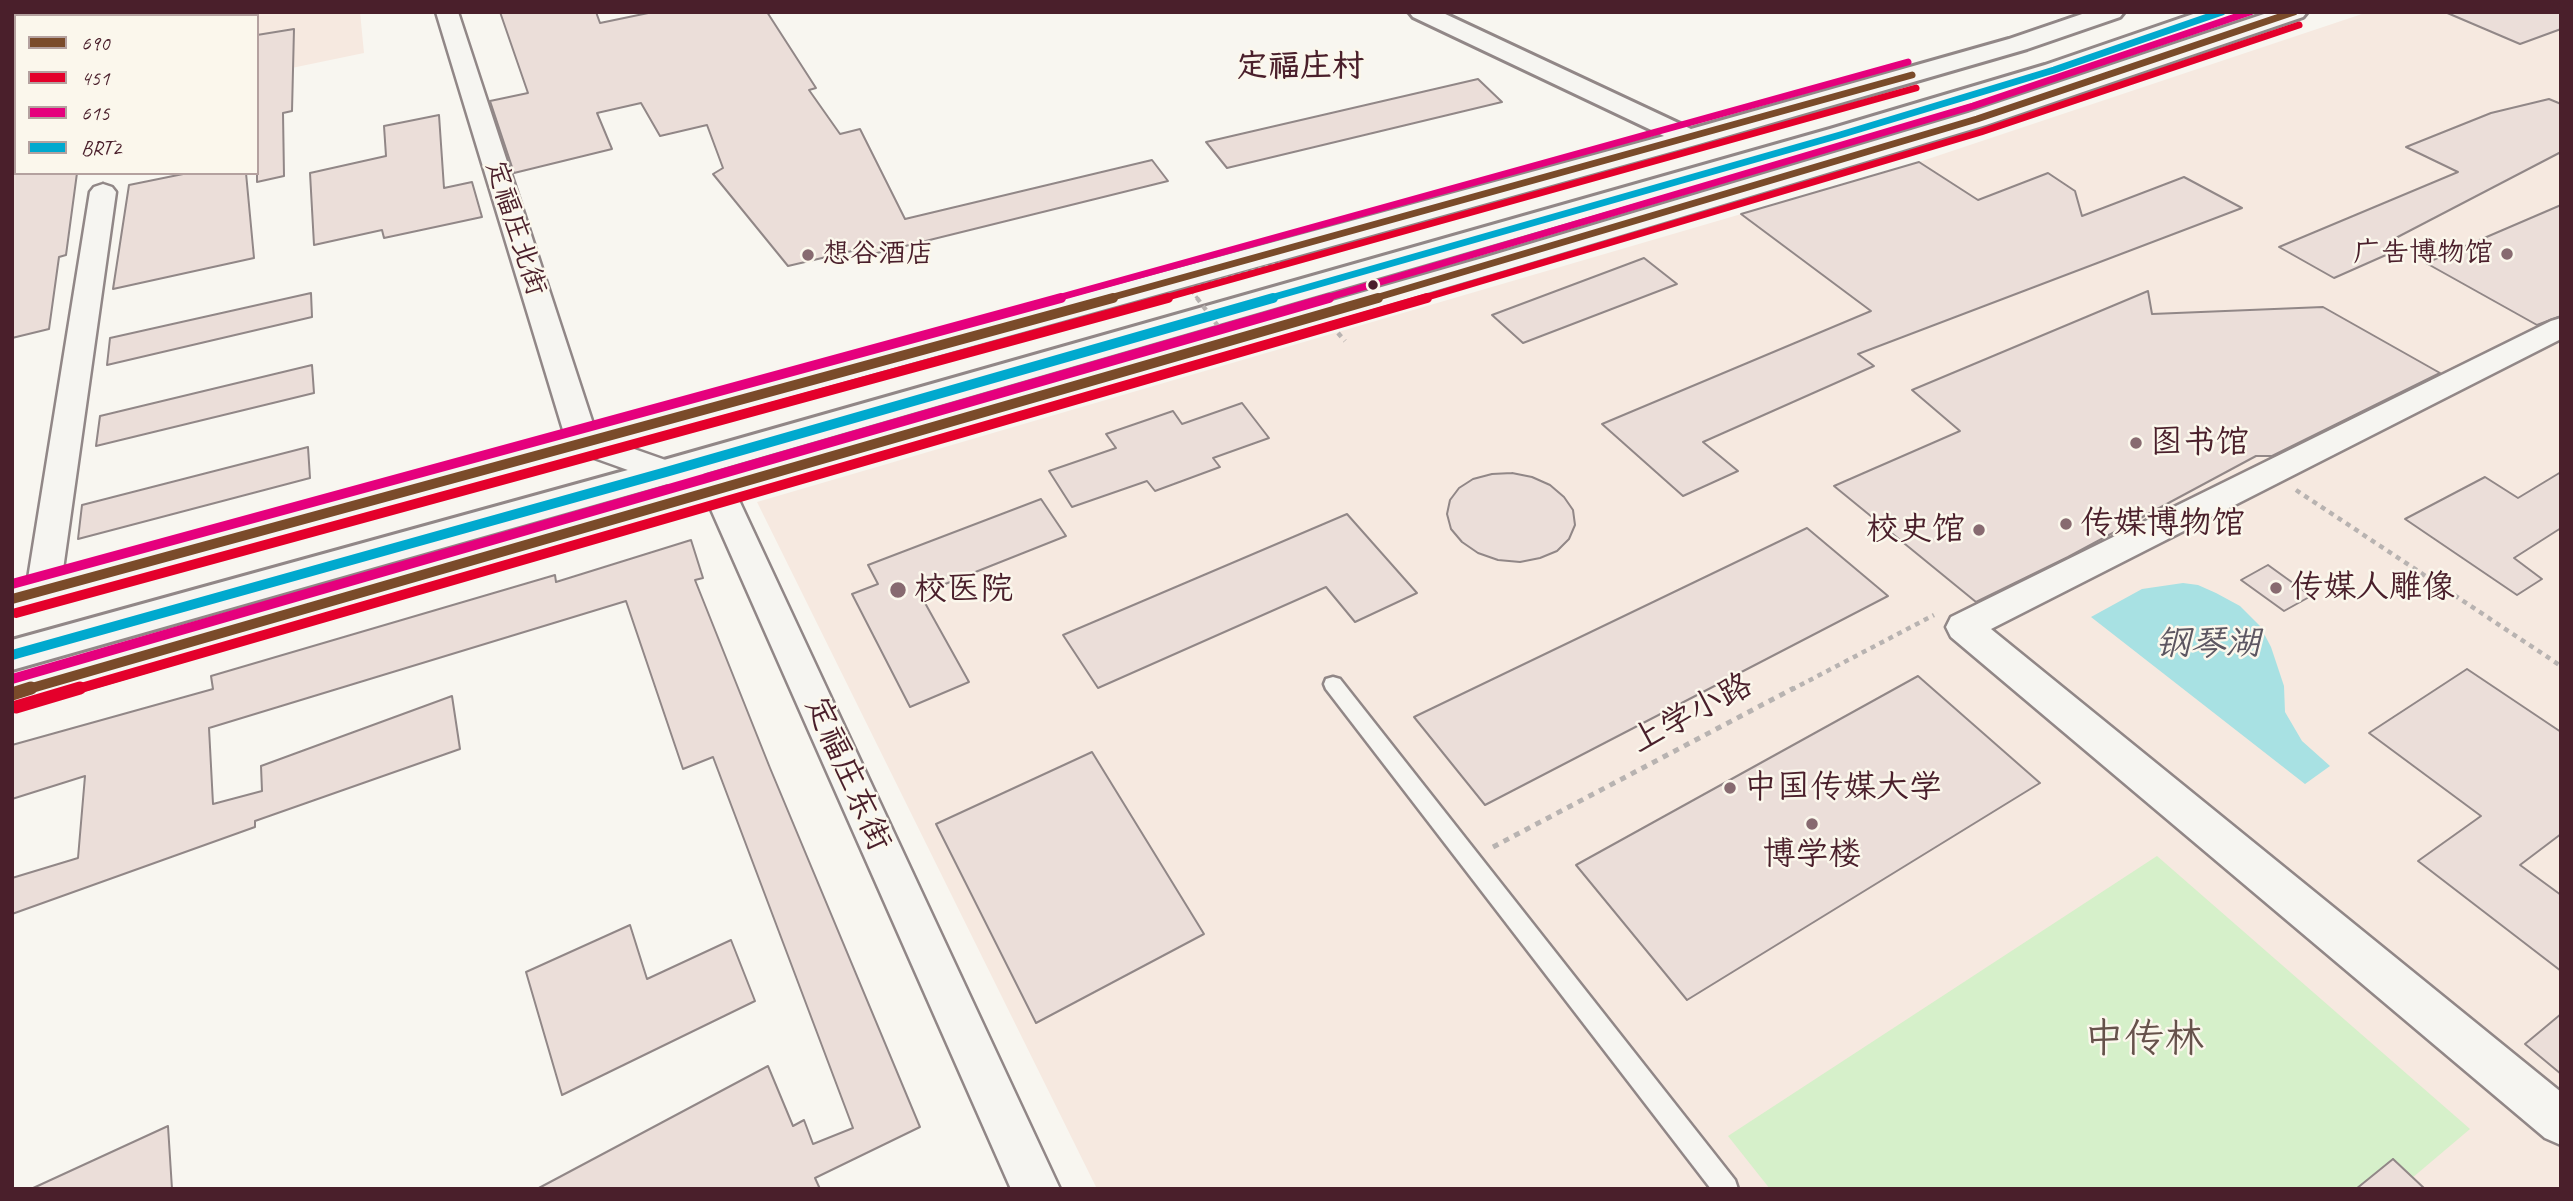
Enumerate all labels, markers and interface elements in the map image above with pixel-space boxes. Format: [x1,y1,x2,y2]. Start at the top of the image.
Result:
legend [14,14,259,175]
text: 690 [81,30,109,56]
district label: 定福庄村 [1236,49,1364,87]
text: 451 [81,65,109,91]
text: 615 [81,100,109,126]
text: BRT2 [81,135,121,161]
street label: 定福庄北街 [477,156,553,300]
place label: 广告博物馆 [2353,237,2493,271]
place label: 想谷酒店 [822,238,934,272]
marker: 广告博物馆 [2499,246,2515,262]
marker: 想谷酒店 [800,247,816,263]
unlabelled marker [1366,278,1380,292]
place label: 图书馆 [2150,423,2249,463]
marker: 图书馆 [2128,435,2144,451]
place label: 传媒博物馆 [2080,504,2245,544]
place label: 校史馆 [1866,510,1965,550]
marker: 传媒博物馆 [2058,516,2074,532]
marker: 校史馆 [1971,522,1987,538]
place label: 传媒人雕像 [2290,568,2455,608]
place label: 校医院 [914,570,1013,610]
marker: 校医院 [888,580,908,600]
marker: 传媒人雕像 [2268,580,2284,596]
water label: 钢琴湖 [2156,624,2260,666]
street label: 上学小路 [1624,666,1760,762]
street label: 定福庄东街 [795,691,899,857]
place label: 中国传媒大学 [1744,768,1942,808]
marker: 中国传媒大学 [1722,780,1738,796]
marker: 博学楼 [1804,816,1820,832]
place label: 博学楼 [1763,835,1861,875]
park label: 中传林 [2084,1017,2204,1065]

